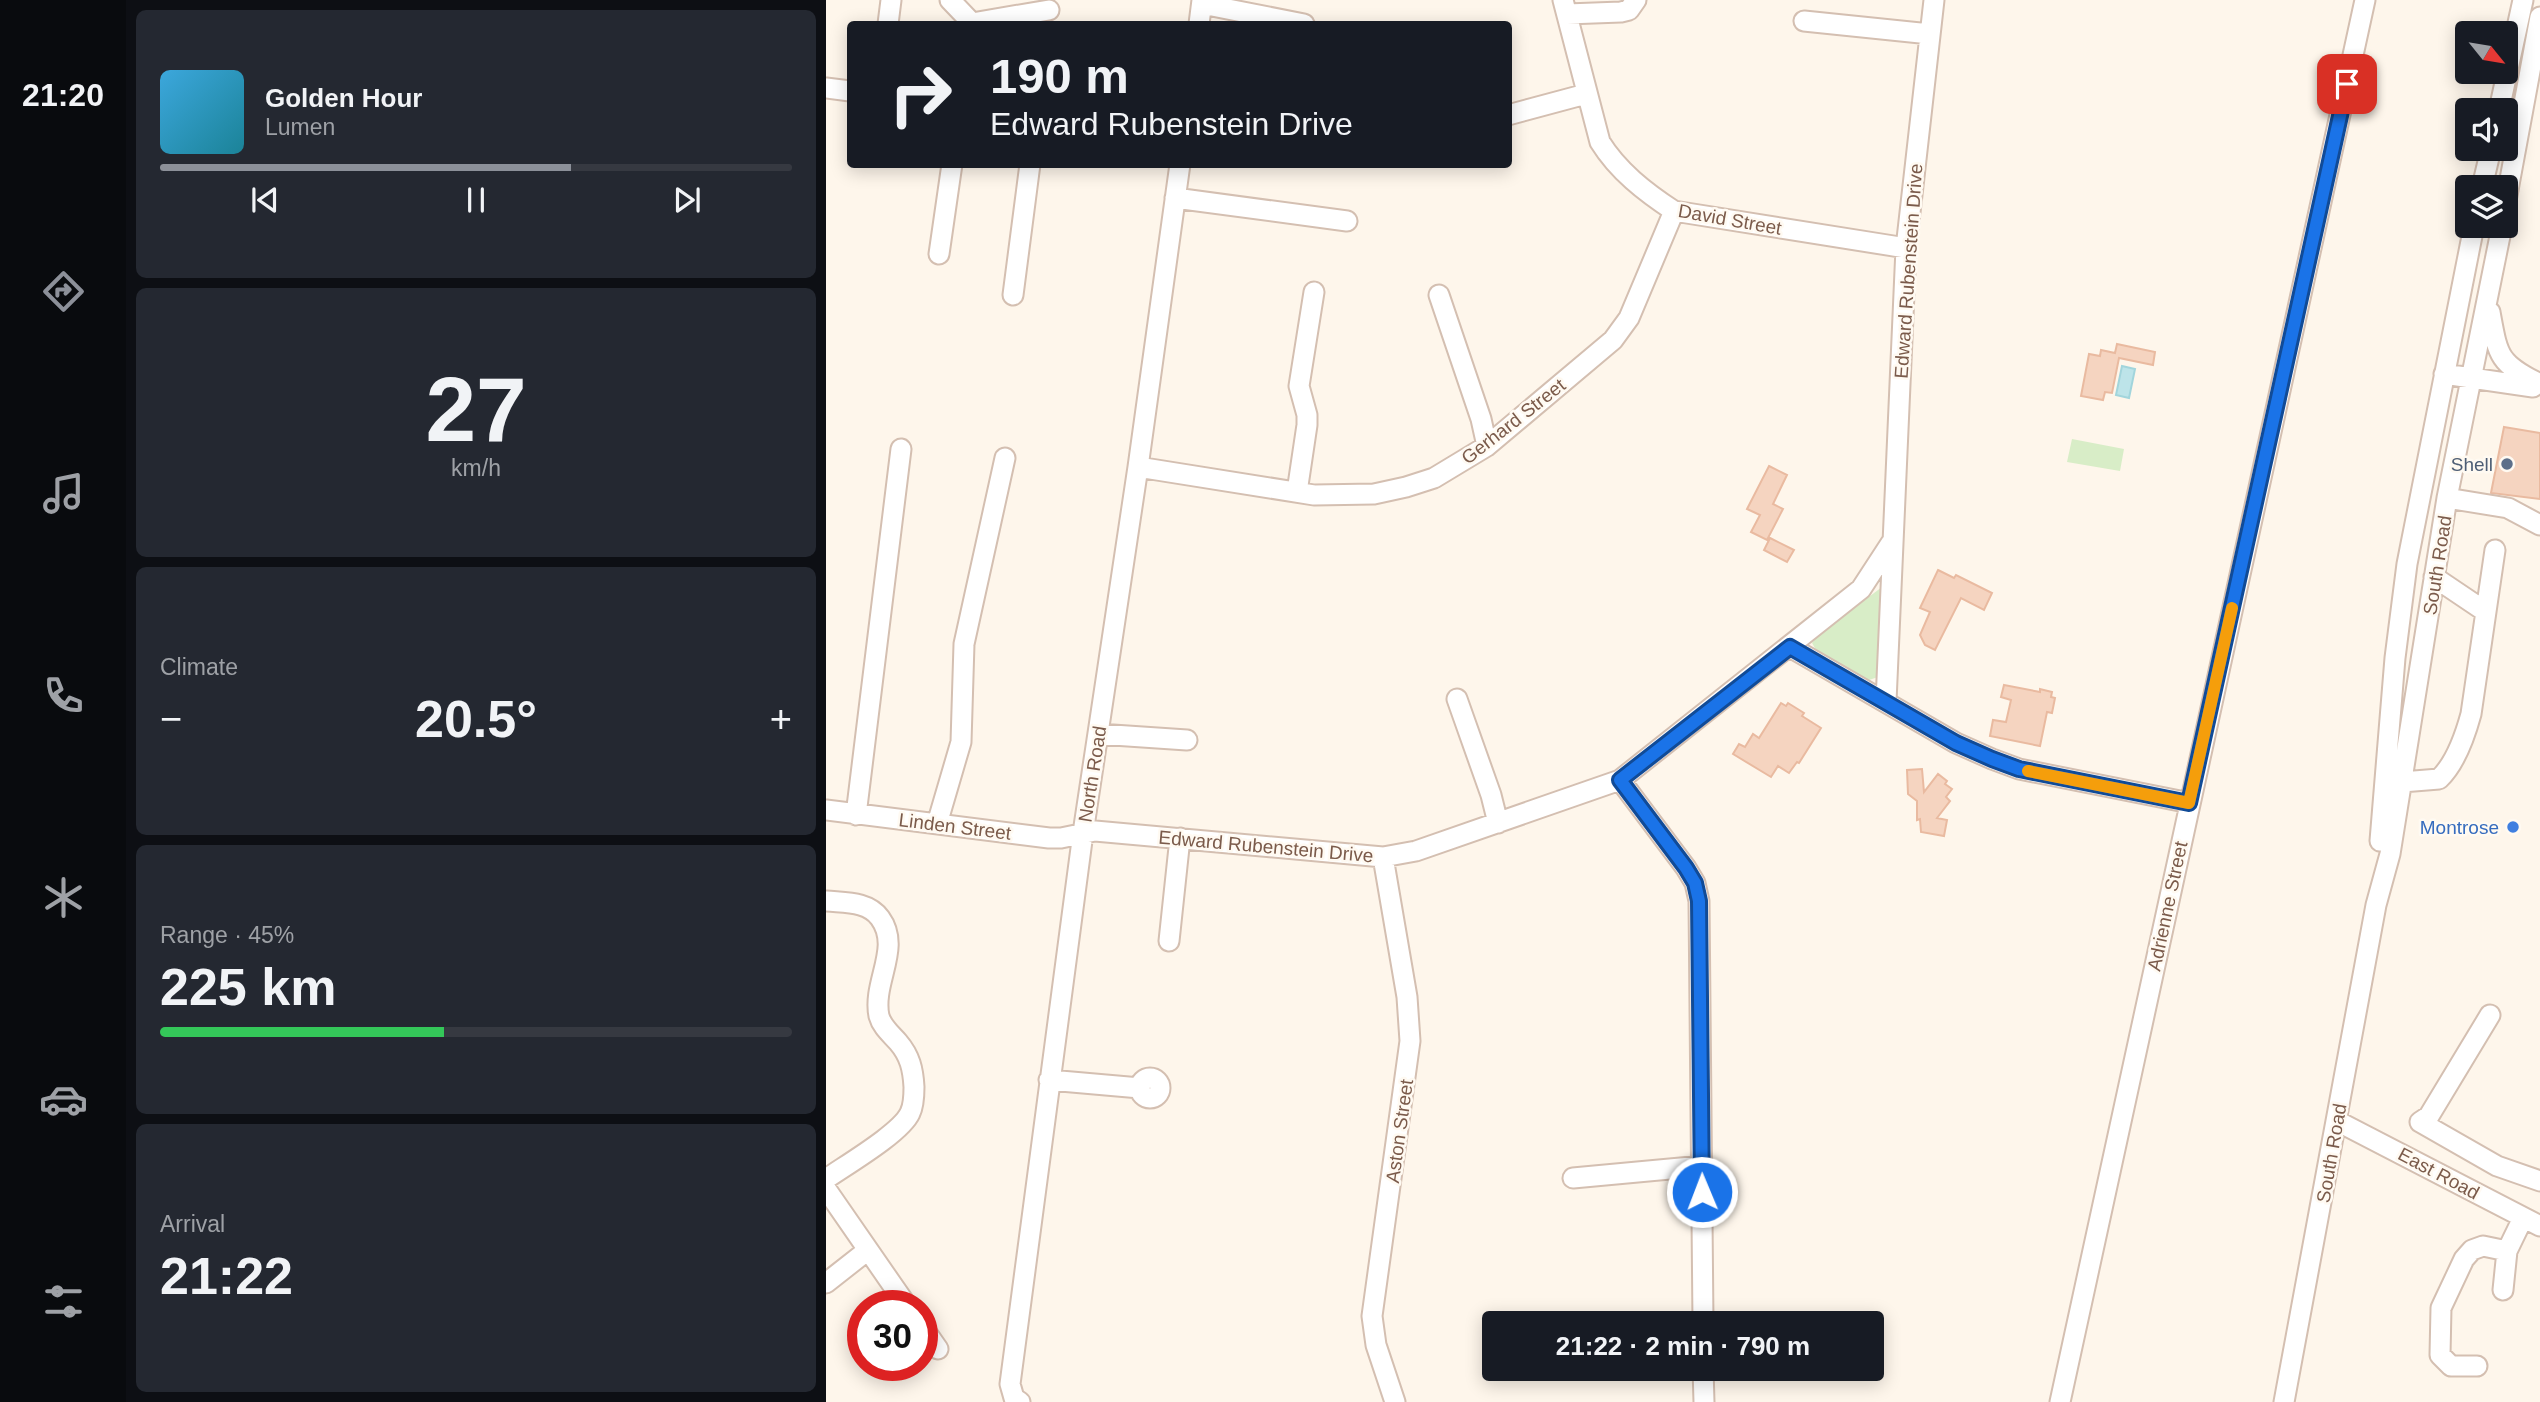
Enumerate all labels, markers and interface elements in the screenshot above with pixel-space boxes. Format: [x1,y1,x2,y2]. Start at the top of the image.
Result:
north arrow [2455,21,2518,84]
map controls [2455,21,2518,238]
icon: right [875,49,966,140]
text: 190 m [990,49,1129,103]
pin [2317,54,2377,114]
icon: arrive [2328,65,2366,103]
text: 21:20 [22,77,104,113]
text: Golden Hour [265,83,422,113]
button: sound [2455,98,2518,161]
text: Edward Rubenstein Drive [990,106,1353,142]
text: Lumen [265,114,335,140]
street label: Edward Rubenstein Drive [1891,163,1926,379]
button: layers [2455,175,2518,238]
icon: previous [246,181,284,219]
icon: pause [457,181,495,219]
icon: next [668,181,706,219]
street label: David Street [1677,200,1784,239]
icon: directions [39,267,88,316]
text: 27 [425,359,527,460]
street label: Gerhard Street [1457,374,1570,468]
place label: Shell [2451,454,2493,475]
text: km/h [451,455,501,481]
marker: Shell [2499,456,2515,472]
icon: music [39,469,88,518]
street label: South Road [2419,514,2456,616]
text: Climate [160,654,238,680]
icon: phone [39,671,88,720]
text: 20.5° [415,690,537,748]
text: − [160,698,182,740]
text: + [770,698,792,740]
street label: North Road [1075,724,1110,824]
street label: Linden Street [898,809,1013,844]
place label: Montrose [2420,817,2499,838]
marker: Montrose [2505,819,2521,835]
street label: Edward Rubenstein Drive [1158,827,1374,866]
street label: Adrienne Street [2143,839,2192,973]
icon: climate [39,873,88,922]
text: Range · 45% [160,922,294,948]
text: 225 km [160,958,336,1016]
icon: car [39,1075,88,1124]
street label: Aston Street [1382,1077,1417,1184]
street label: South Road [2312,1102,2351,1204]
street label: East Road [2395,1143,2483,1204]
position arrow [1665,1155,1739,1229]
text: Arrival [160,1211,225,1237]
text: 21:22 [160,1247,293,1305]
icon: filters [39,1277,88,1326]
speed limit sign: 30 [847,1290,938,1381]
text: 21:22 · 2 min · 790 m [1556,1331,1810,1361]

